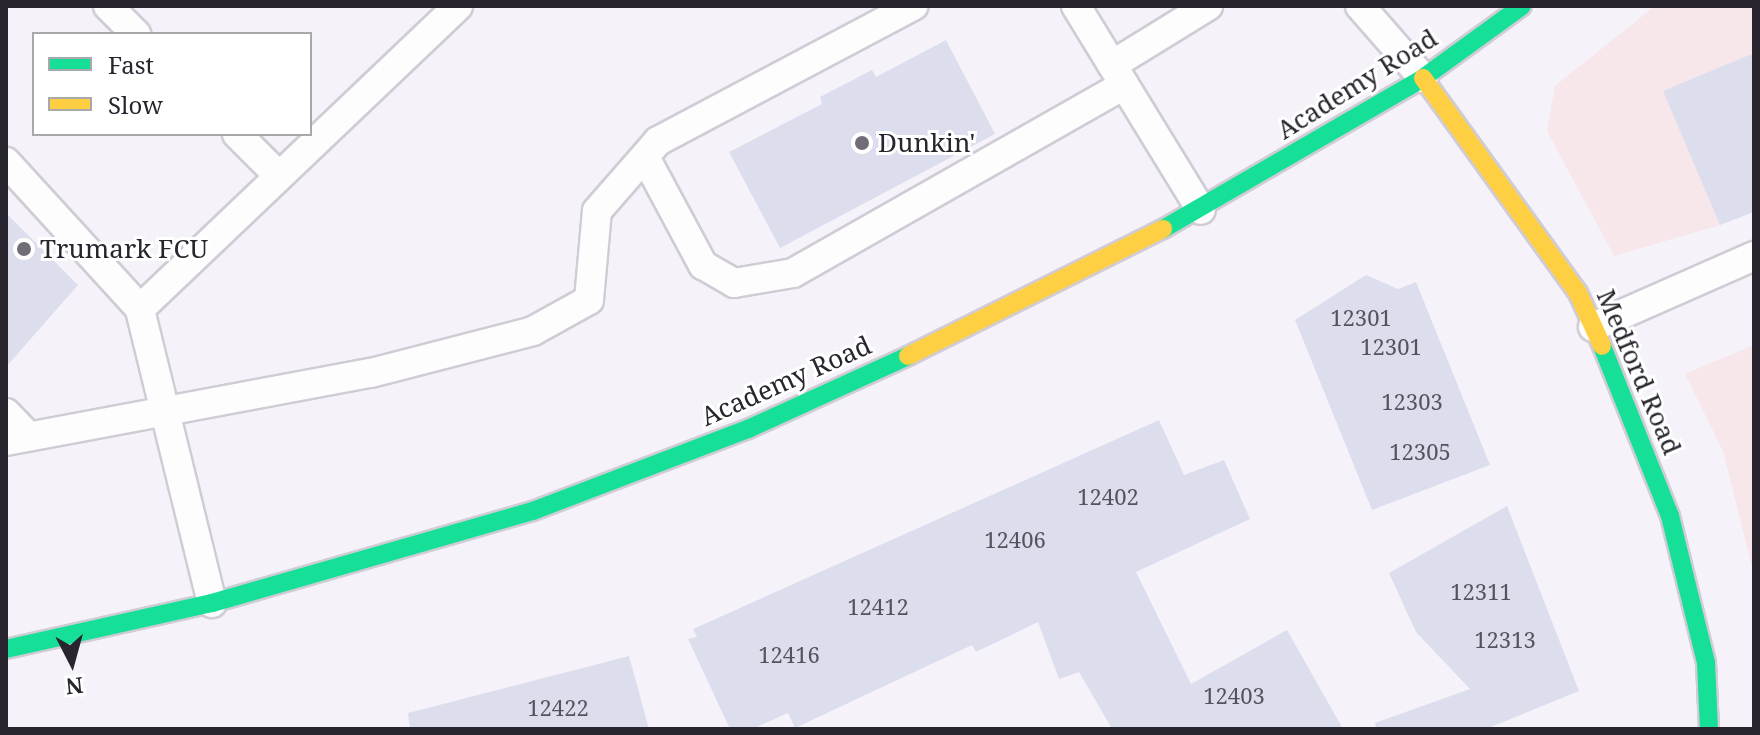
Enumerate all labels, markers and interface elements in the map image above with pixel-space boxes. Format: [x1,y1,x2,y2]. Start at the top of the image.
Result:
street label: Academy Road [1271,22,1443,146]
legend [32,32,312,136]
text: Fast [108,48,154,81]
text: Slow [108,88,163,121]
place label: Dunkin' [878,127,975,159]
marker: Dunkin' [853,134,871,152]
place label: Trumark FCU [40,233,208,265]
marker: Trumark FCU [15,240,33,258]
street label: Medford Road [1590,285,1688,459]
house number: 12301 [1330,305,1392,331]
street label: Academy Road [696,329,876,433]
house number: 12301 [1360,334,1422,360]
house number: 12303 [1381,389,1443,415]
house number: 12305 [1389,439,1451,465]
house number: 12402 [1077,484,1139,510]
house number: 12406 [984,527,1046,553]
house number: 12311 [1450,579,1512,605]
house number: 12412 [847,594,909,620]
north arrow [32,623,112,703]
house number: 12313 [1474,627,1536,653]
house number: 12416 [758,642,820,668]
text: N [64,671,85,703]
house number: 12403 [1203,683,1265,709]
house number: 12422 [527,695,589,721]

